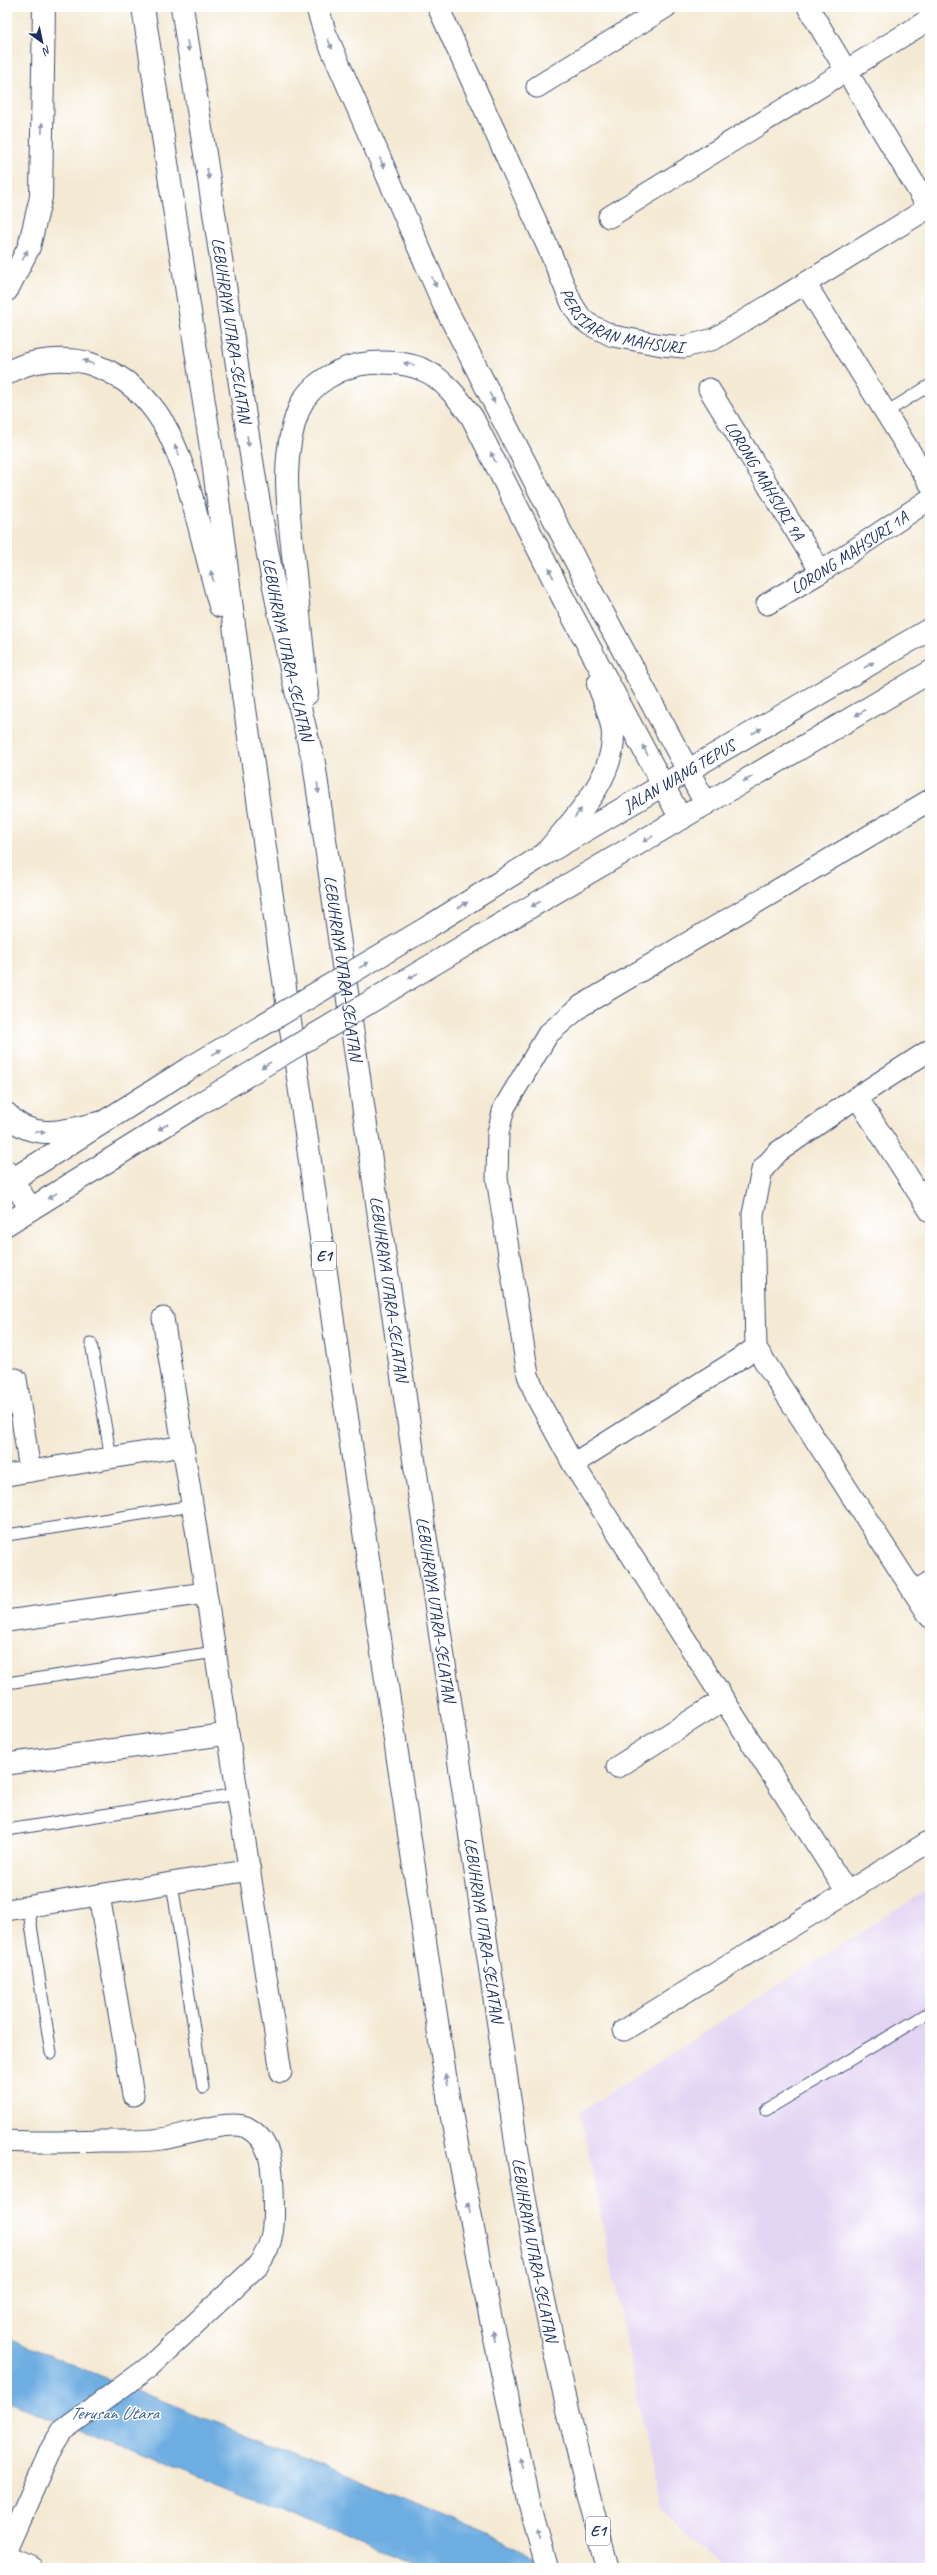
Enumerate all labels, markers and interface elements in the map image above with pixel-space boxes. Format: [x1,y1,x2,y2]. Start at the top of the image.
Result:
north arrow [22,22,62,62]
one-way arrow [327,38,333,49]
one-way arrow [185,39,191,52]
text: N [39,43,54,59]
one-way arrow [39,122,46,134]
one-way arrow [379,157,385,168]
one-way arrow [205,168,211,180]
street label: LEBUHRAYA UTARA–SELATAN [208,236,257,427]
one-way arrow [22,250,28,261]
one-way arrow [431,276,437,287]
street label: PERSIARAN MAHSURI [556,285,688,358]
one-way arrow [81,359,93,365]
one-way arrow [403,361,415,367]
one-way arrow [489,392,495,404]
street label: LORONG MAHSURI 9A [720,417,810,545]
one-way arrow [245,435,251,447]
one-way arrow [174,445,180,456]
one-way arrow [490,452,496,463]
street label: LORONG MAHSURI 1A [787,506,913,598]
street label: LEBUHRAYA UTARA–SELATAN [258,556,319,746]
one-way arrow [548,568,554,579]
one-way arrow [209,569,215,581]
one-way arrow [863,661,875,668]
one-way arrow [854,709,866,716]
one-way arrow [751,727,763,734]
street label: JALAN WANG TEPUS [618,733,741,817]
one-way arrow [641,744,648,756]
one-way arrow [742,775,754,782]
one-way arrow [315,782,321,794]
one-way arrow [574,807,582,818]
one-way arrow [642,835,654,842]
street label: LEBUHRAYA UTARA–SELATAN [320,874,367,1065]
one-way arrow [530,901,542,908]
one-way arrow [457,902,469,909]
one-way arrow [358,961,370,968]
one-way arrow [407,973,419,980]
one-way arrow [211,1049,223,1056]
one-way arrow [260,1061,272,1068]
one-way arrow [158,1123,168,1131]
one-way arrow [34,1129,46,1136]
one-way arrow [47,1192,58,1199]
street label: LEBUHRAYA UTARA–SELATAN [366,1195,413,1385]
road number: E1 [312,1242,336,1270]
street label: LEBUHRAYA UTARA–SELATAN [412,1516,461,1706]
street label: LEBUHRAYA UTARA–SELATAN [460,1836,509,2026]
one-way arrow [443,2074,449,2086]
street label: LEBUHRAYA UTARA–SELATAN [508,2156,563,2346]
one-way arrow [465,2202,471,2214]
one-way arrow [491,2329,497,2342]
water label: Terusan Utara [70,2402,160,2424]
one-way arrow [518,2457,524,2469]
road number: E1 [586,2517,610,2545]
one-way arrow [535,2528,541,2540]

